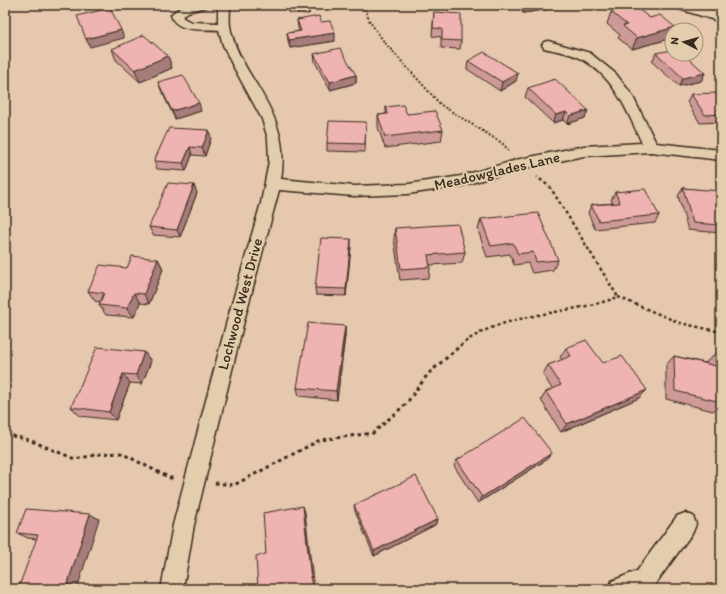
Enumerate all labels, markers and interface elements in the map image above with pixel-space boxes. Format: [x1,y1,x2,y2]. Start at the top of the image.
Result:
north arrow [664,22,704,62]
text: N [668,37,681,45]
street label: Meadowglades Lane [432,148,562,194]
street label: Lochwood West Drive [214,236,266,372]

